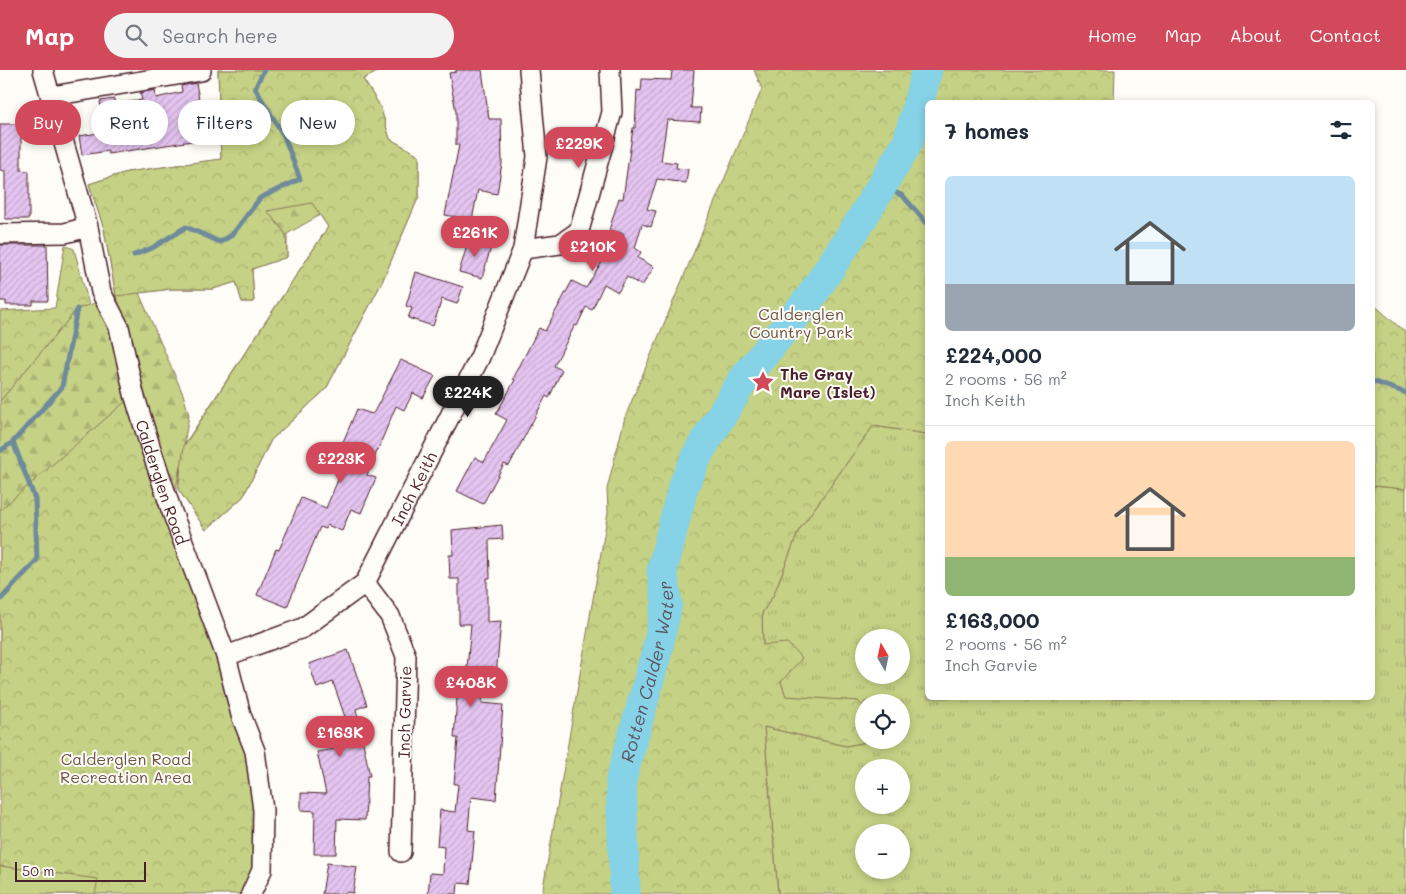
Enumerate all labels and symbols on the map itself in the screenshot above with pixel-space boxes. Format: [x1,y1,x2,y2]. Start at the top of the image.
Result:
pin: £229K [544,126,614,169]
pin: £261K [440,216,510,258]
pin: £210K [558,230,628,272]
park label: Calderglen Country Park [749,303,853,342]
place label: The Gray Mare (Islet) [780,363,876,402]
place icon: The Gray Mare (Islet) [750,369,776,395]
pin: £224K [433,376,503,418]
street label: Calderglen Road [132,417,194,547]
pin: £223K [306,442,376,484]
street label: Inch Keith [386,448,441,529]
water label: Rotten Calder Water [615,579,679,765]
north arrow [855,629,910,684]
street label: Inch Garvie [393,666,415,758]
pin: £408K [436,666,506,708]
pin: £163K [305,716,375,758]
park label: Calderglen Road Recreation Area [60,748,192,787]
scale bar [15,859,146,882]

